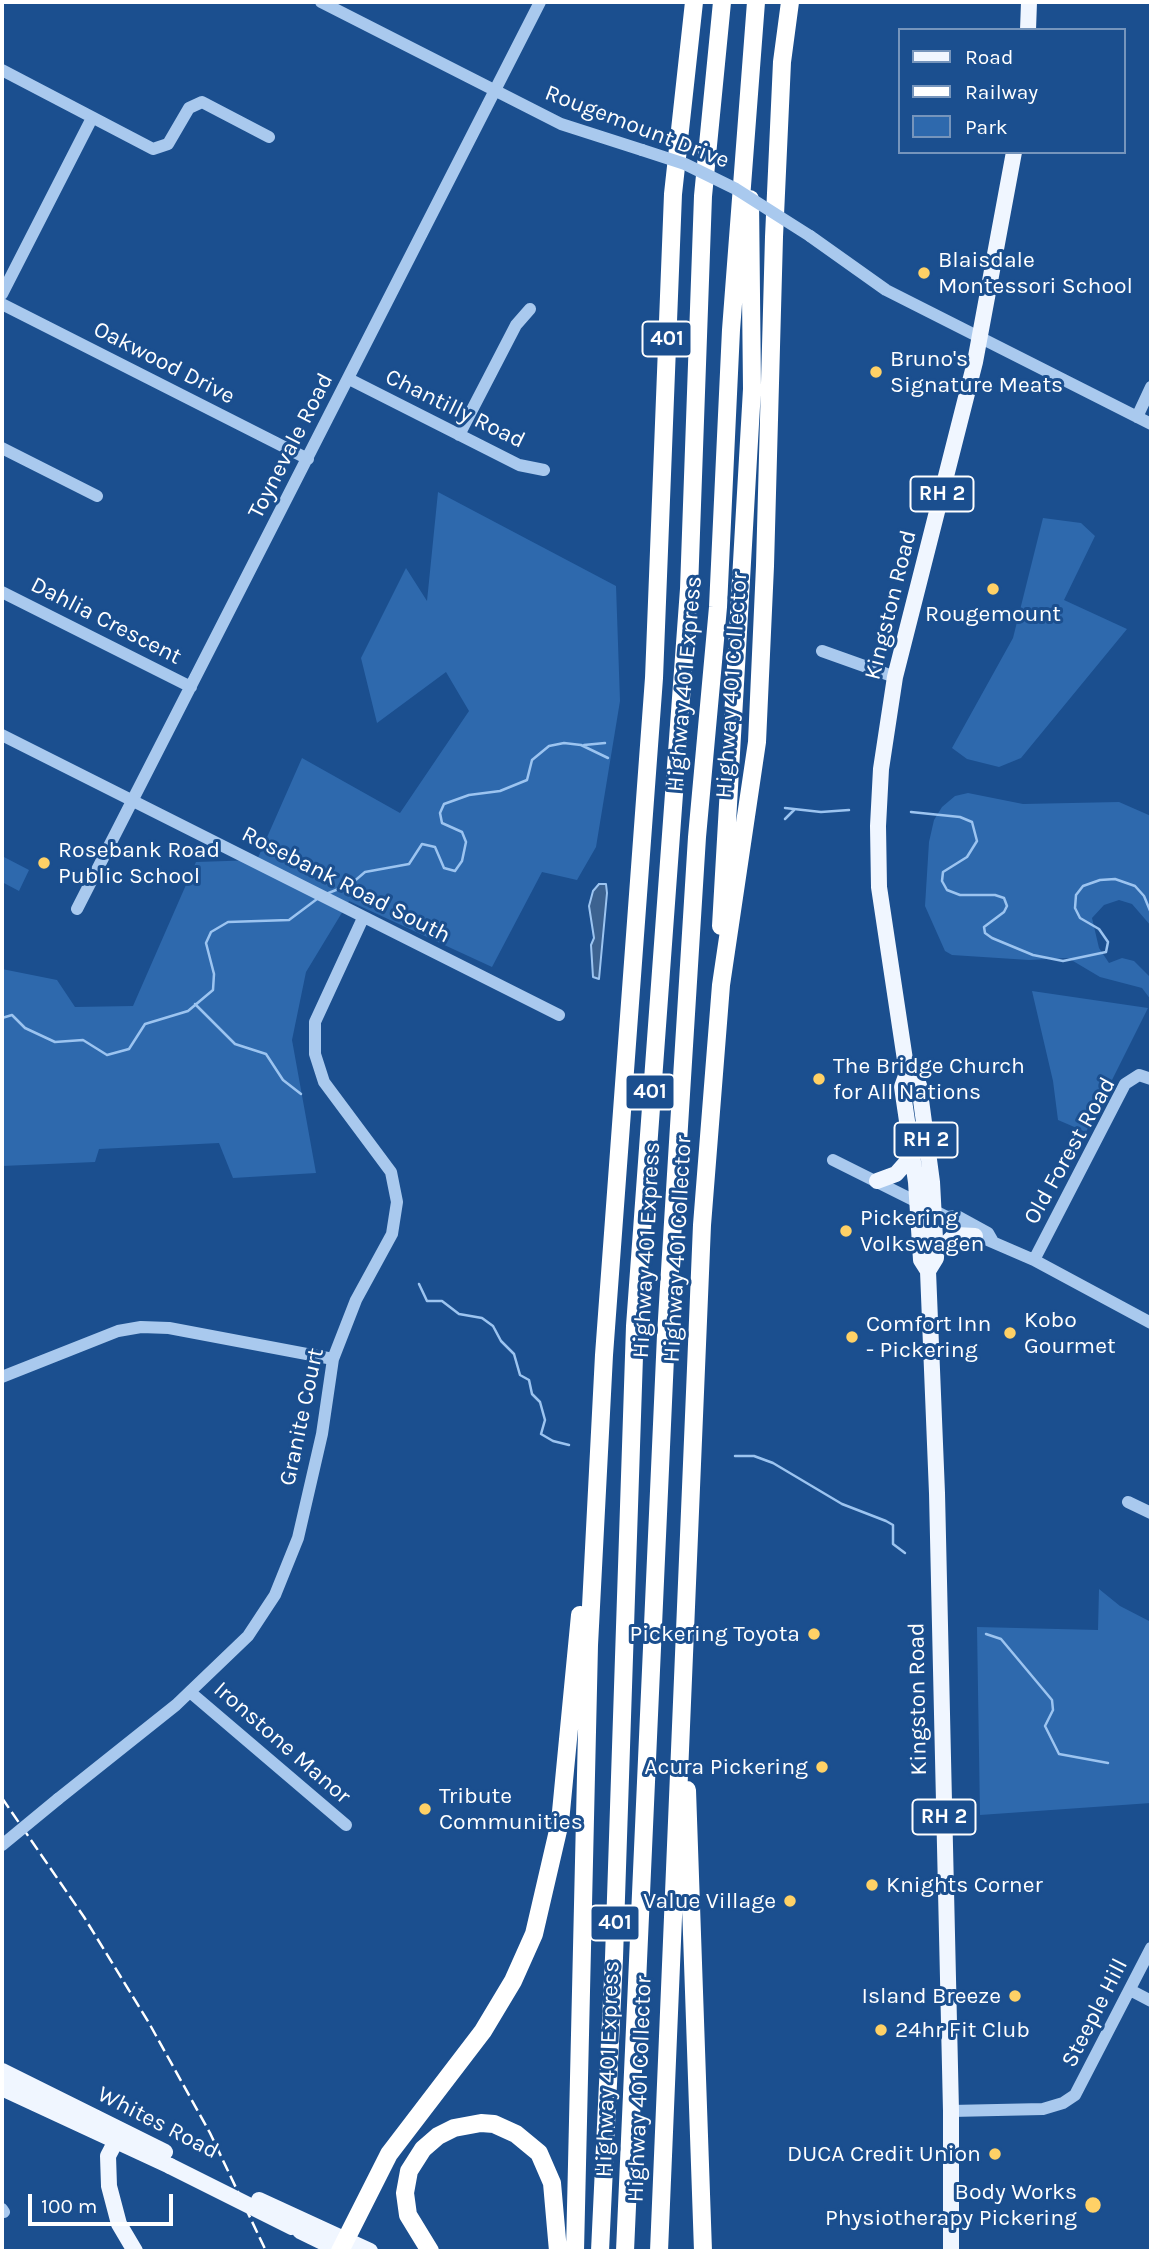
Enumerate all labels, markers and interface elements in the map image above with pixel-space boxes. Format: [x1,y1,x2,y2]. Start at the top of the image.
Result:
legend [898,28,1125,154]
text: Road [965,45,1013,69]
street label: Rougemount Drive [541,79,733,175]
text: Railway [965,80,1038,104]
text: Park [965,115,1008,139]
place label: Blaisdale Montessori School [938,246,1133,300]
marker: Blaisdale Montessori School [916,265,932,281]
street label: Oakwood Drive [89,316,239,410]
road number: 401 [642,322,692,356]
place label: Bruno's Signature Meats [890,345,1063,399]
street label: Chantilly Road [381,363,529,455]
marker: Bruno's Signature Meats [868,364,884,380]
street label: Toynevale Road [242,369,340,523]
road number: RH 2 [911,476,974,512]
street label: Kingston Road [859,527,923,683]
street label: Dahlia Crescent [26,571,186,671]
street label: Highway 401 Collector [710,571,754,799]
street label: Highway 401 Express [662,575,708,793]
marker: Rougemount [985,581,1001,597]
place label: Rougemount [925,600,1061,628]
street label: Rosebank Road South [237,820,455,950]
place label: Rosebank Road Public School [58,836,220,890]
marker: Rosebank Road Public School [36,855,52,871]
place label: The Bridge Church for All Nations [833,1052,1025,1106]
marker: The Bridge Church for All Nations [811,1071,827,1087]
street label: Old Forest Road [1018,1073,1122,1229]
road number: 401 [626,1074,674,1110]
road number: RH 2 [894,1122,958,1158]
street label: Highway 401 Collector [658,1135,698,1363]
street label: Highway 401 Express [628,1141,666,1359]
place label: Pickering Volkswagen [860,1204,984,1258]
marker: Pickering Volkswagen [838,1223,854,1239]
place label: Kobo Gourmet [1024,1306,1116,1360]
place label: Comfort Inn - Pickering [866,1310,991,1364]
marker: Kobo Gourmet [1002,1325,1018,1341]
marker: Comfort Inn - Pickering [844,1329,860,1345]
street label: Granite Court [274,1346,330,1488]
place label: Pickering Toyota [629,1620,800,1648]
street label: Kingston Road [903,1622,933,1776]
marker: Pickering Toyota [806,1626,822,1642]
street label: Ironstone Manor [208,1676,356,1810]
place label: Acura Pickering [644,1753,808,1781]
marker: Acura Pickering [814,1759,830,1775]
place label: Tribute Communities [439,1782,583,1836]
road number: RH 2 [912,1800,976,1834]
marker: Tribute Communities [417,1801,433,1817]
place label: Knights Corner [886,1871,1043,1899]
marker: Knights Corner [864,1877,880,1893]
place label: Value Village [643,1887,776,1915]
marker: Value Village [782,1893,798,1909]
road number: 401 [590,1906,640,1940]
street label: Steeple Hill [1056,1954,1134,2072]
street label: Highway 401 Express [590,1960,626,2178]
street label: Highway 401 Collector [622,1975,658,2203]
place label: Island Breeze [861,1982,1001,2010]
marker: Island Breeze [1007,1988,1023,2004]
place label: 24hr Fit Club [895,2016,1030,2044]
marker: 24hr Fit Club [873,2022,889,2038]
street label: Whites Road [93,2081,223,2165]
place label: DUCA Credit Union [787,2140,981,2168]
marker: DUCA Credit Union [987,2146,1003,2162]
place label: Body Works Physiotherapy Pickering [825,2178,1077,2232]
scale bar [32,2180,177,2224]
text: 100 m [41,2194,98,2218]
marker: Body Works Physiotherapy Pickering [1083,2195,1103,2215]

